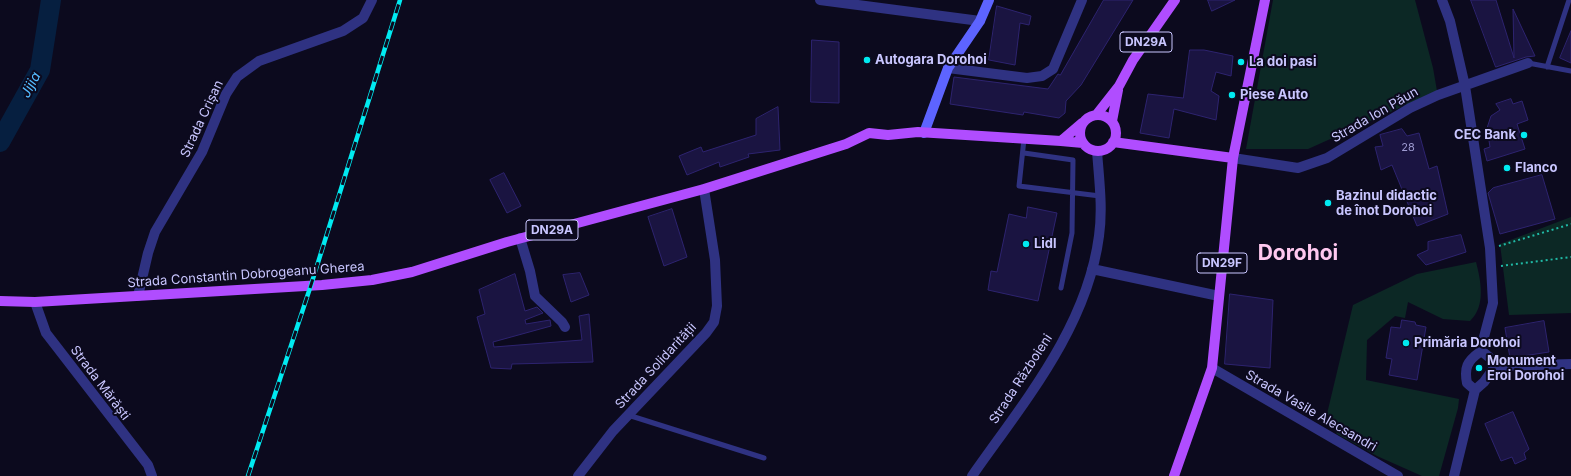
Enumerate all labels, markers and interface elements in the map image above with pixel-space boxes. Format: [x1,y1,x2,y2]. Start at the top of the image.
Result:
road number: DN29A [1120,32,1172,52]
place label: Autogara Dorohoi [875,52,987,68]
place label: La doi pasi [1249,54,1316,70]
marker: Autogara Dorohoi [862,55,872,65]
marker: La doi pasi [1236,57,1246,67]
water label: Jijia [17,69,45,101]
street label: Strada Crișan [177,78,227,160]
street label: Strada Ion Păun [1329,84,1421,146]
place label: Piese Auto [1240,87,1308,103]
marker: Piese Auto [1227,90,1237,100]
place label: CEC Bank [1454,127,1516,143]
marker: CEC Bank [1519,130,1529,140]
house number: 28 [1401,141,1415,155]
place label: Flanco [1515,160,1557,176]
marker: Flanco [1502,163,1512,173]
place label: Bazinul didactic de înot Dorohoi [1336,188,1437,219]
marker: Bazinul didactic de înot Dorohoi [1323,198,1333,208]
road number: DN29A [526,220,578,240]
place label: Lidl [1034,236,1057,252]
marker: Lidl [1021,239,1031,249]
district label: Dorohoi [1258,241,1338,267]
road number: DN29F [1197,253,1247,273]
street label: Strada Constantin Dobrogeanu Gherea [127,259,365,291]
street label: Strada Solidarității [612,320,700,412]
street label: Strada Războieni [986,331,1056,427]
place label: Primăria Dorohoi [1414,335,1520,351]
marker: Primăria Dorohoi [1401,338,1411,348]
street label: Strada Mărăști [67,343,133,423]
place label: Monument Eroi Dorohoi [1487,353,1564,384]
marker: Monument Eroi Dorohoi [1474,363,1484,373]
street label: Strada Vasile Alecsandri [1243,367,1379,455]

